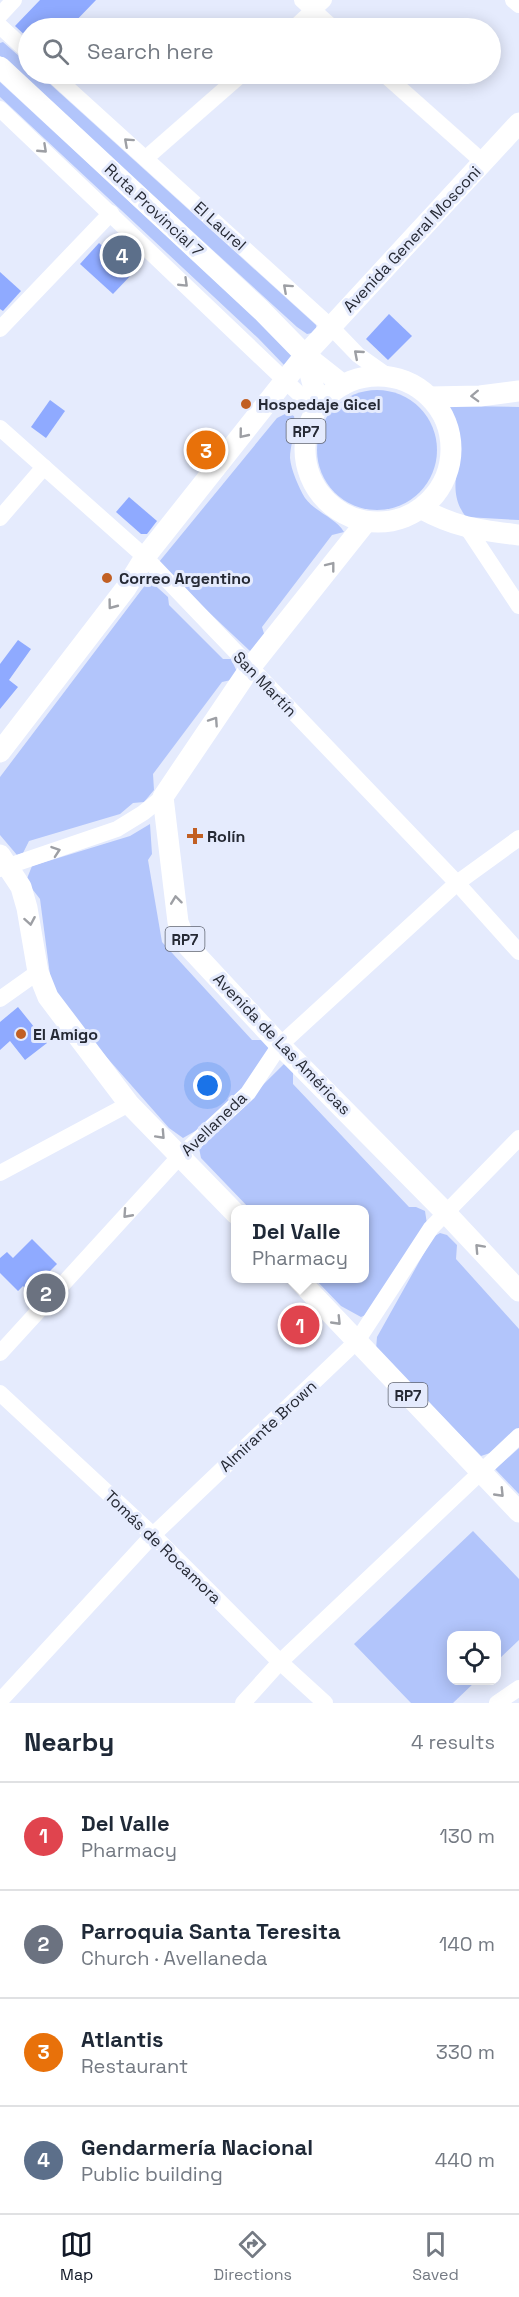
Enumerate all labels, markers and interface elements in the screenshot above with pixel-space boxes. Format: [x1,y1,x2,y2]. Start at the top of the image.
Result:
search box [18,18,501,84]
icon: search [39,35,72,68]
text: Search here [87,37,214,65]
one-way arrow [124,138,135,149]
one-way arrow [36,142,46,153]
street label: Ruta Provincial 7 [100,159,208,261]
street label: Avenida General Mosconi [339,161,485,317]
street label: El Laurel [189,197,251,255]
pin: 4 [102,232,142,278]
one-way arrow [176,276,187,287]
one-way arrow [284,284,294,295]
one-way arrow [354,350,365,361]
one-way arrow [470,389,479,402]
place label: Hospedaje Gicel [258,394,381,415]
marker: Hospedaje Gicel [239,397,253,411]
road number: RP7 [286,419,326,443]
one-way arrow [240,427,251,438]
pin: 3 [186,428,226,472]
one-way arrow [324,561,335,572]
place label: Correo Argentino [119,568,251,589]
marker: Correo Argentino [100,571,114,585]
one-way arrow [109,599,120,610]
street label: San Martín [229,647,301,721]
one-way arrow [207,717,218,728]
place label: Rolín [207,826,245,847]
marker: Rolín [188,829,202,843]
one-way arrow [50,846,60,858]
one-way arrow [170,895,182,904]
one-way arrow [23,915,36,925]
road number: RP7 [166,927,204,951]
street label: Avenida de Las Américas [209,969,355,1119]
place label: El Amigo [33,1024,98,1045]
marker: El Amigo [14,1027,28,1041]
your location [193,1071,222,1100]
street label: Avellaneda [177,1087,251,1161]
one-way arrow [154,1129,165,1139]
popup [231,1205,369,1283]
one-way arrow [123,1208,134,1218]
text: Del Valle [252,1217,341,1245]
text: Pharmacy [252,1245,348,1271]
one-way arrow [475,1245,486,1255]
pin: 2 [26,1270,66,1316]
pin: 1 [280,1302,320,1348]
one-way arrow [330,1313,341,1324]
street label: Almirante Brown [215,1376,321,1476]
road number: RP7 [388,1383,428,1407]
street label: Tomás de Rocamora [100,1486,226,1608]
one-way arrow [493,1486,504,1497]
map controls [447,1631,501,1685]
button: locate [447,1631,501,1685]
text: Nearby [24,1725,114,1759]
text: 4 results [411,1729,495,1755]
text: Del Valle [81,1809,170,1837]
text: 1 [39,1823,48,1849]
text: 130 m [439,1823,495,1849]
text: Pharmacy [81,1837,177,1863]
text: Parroquia Santa Teresita [81,1917,341,1945]
text: 2 [38,1931,49,1957]
text: 140 m [439,1931,495,1957]
text: Church · Avellaneda [81,1945,268,1971]
text: Atlantis [81,2025,164,2053]
text: 3 [37,2039,50,2065]
text: 330 m [436,2039,495,2065]
text: Restaurant [81,2053,188,2079]
text: Gendarmería Nacional [81,2133,313,2161]
text: 4 [37,2147,50,2173]
text: 440 m [435,2147,495,2173]
text: Public building [81,2161,223,2187]
tab: Map [60,2228,93,2285]
tab: Directions [214,2228,292,2285]
tab: Saved [412,2228,459,2285]

